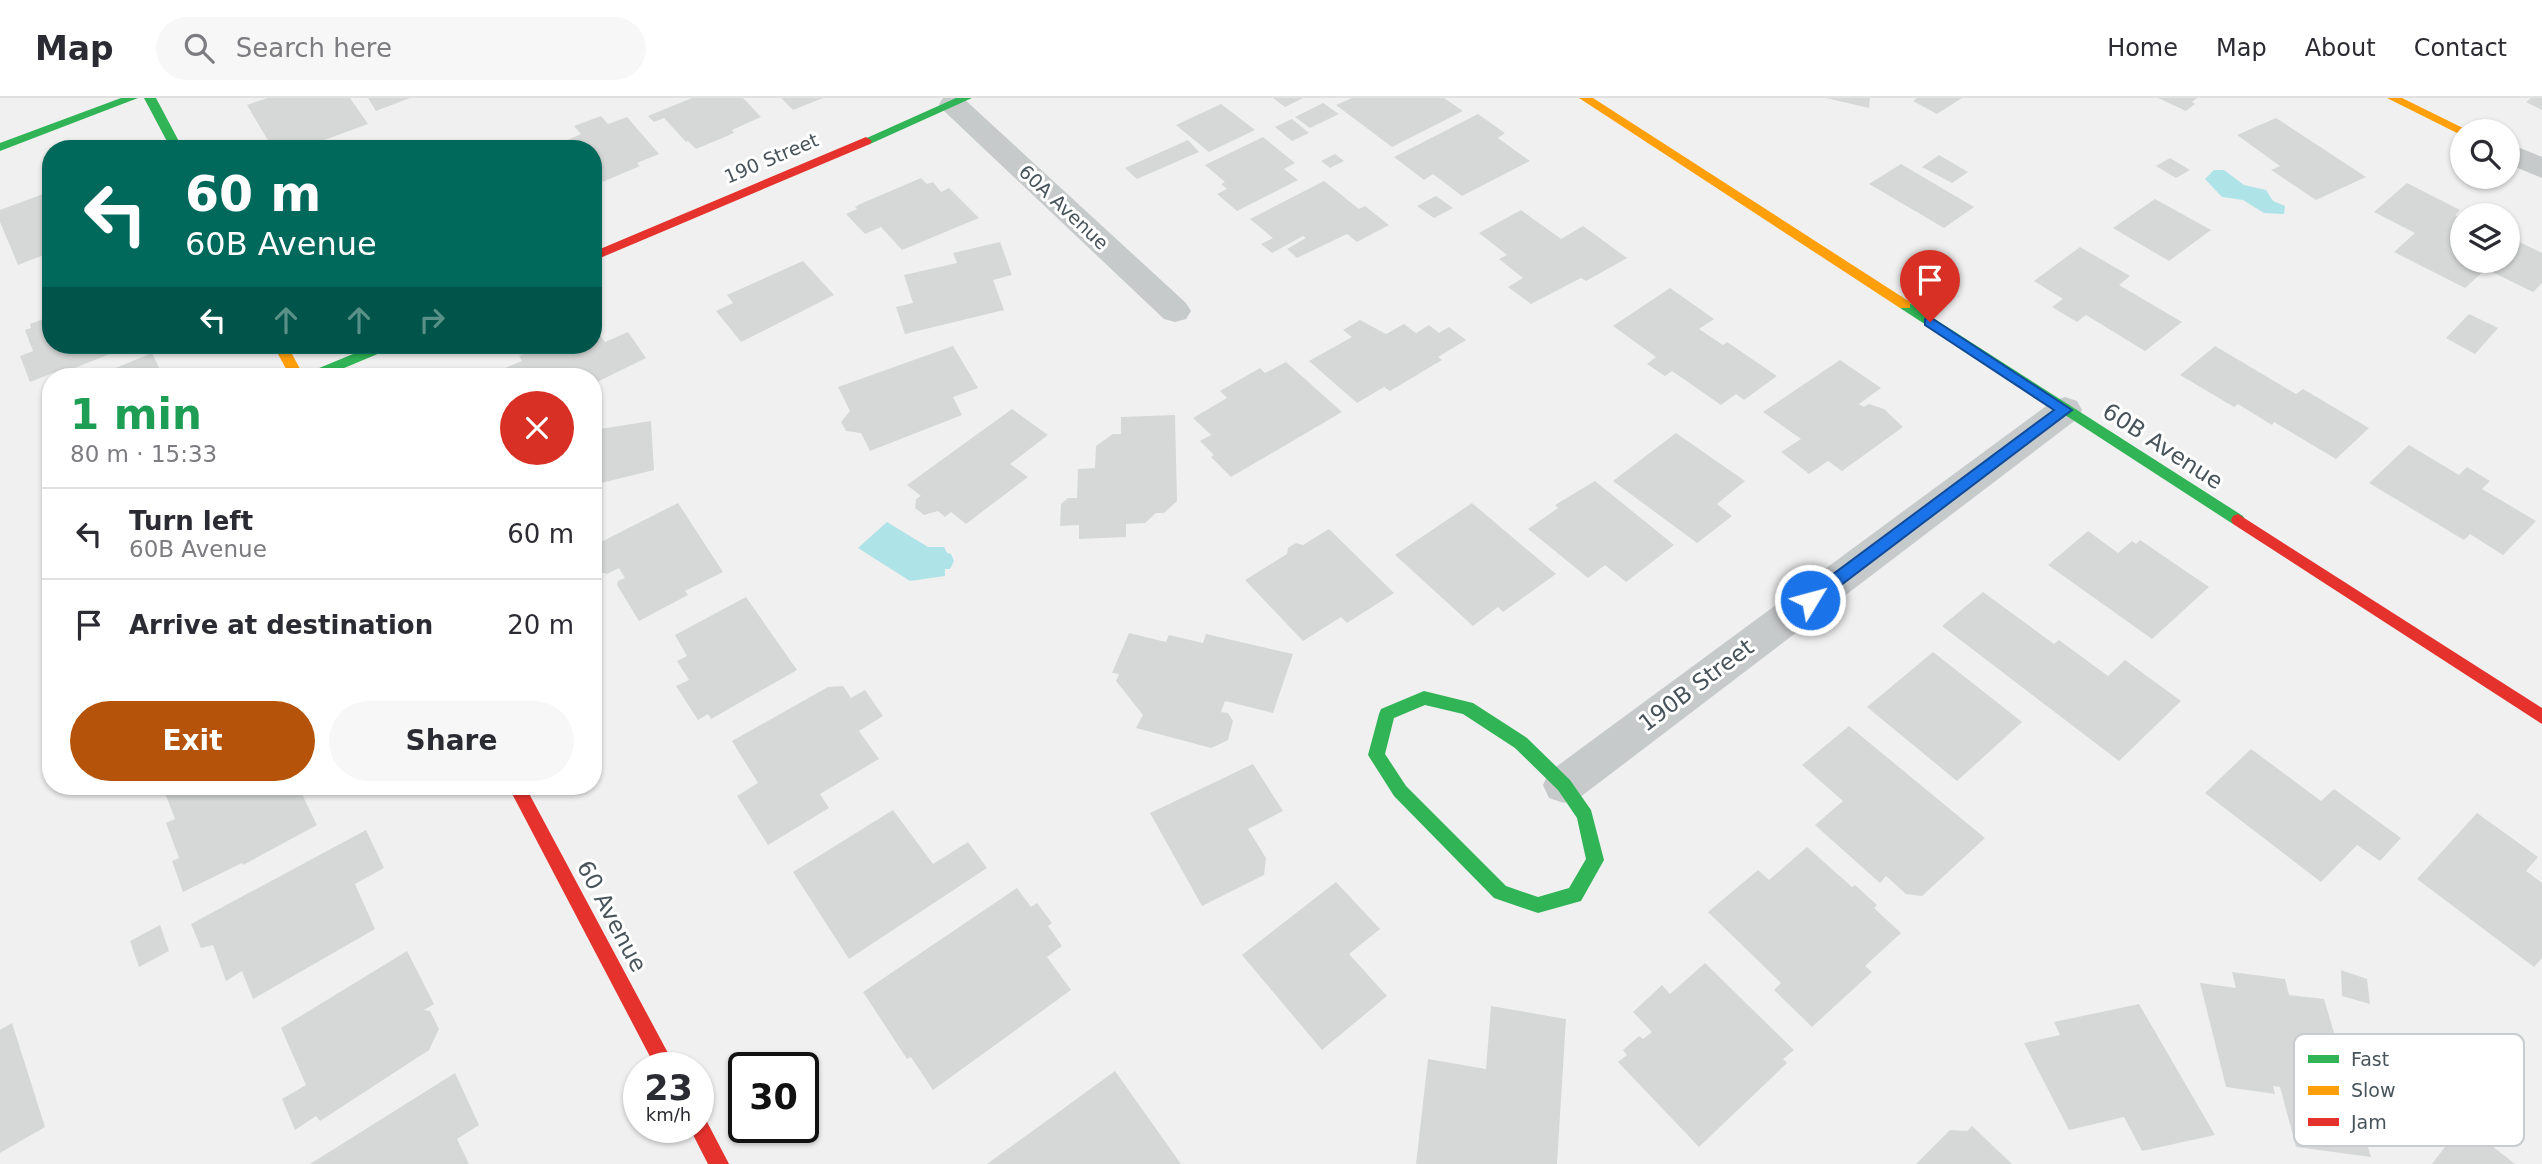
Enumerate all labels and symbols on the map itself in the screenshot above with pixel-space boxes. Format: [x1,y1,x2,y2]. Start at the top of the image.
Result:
street label: 190 Street [721,128,821,188]
street label: 60A Avenue [1015,160,1113,254]
pin [1900,250,1960,322]
street label: 60B Avenue [2098,398,2228,494]
position arrow [1773,563,1847,637]
street label: 190B Street [1634,633,1758,737]
street label: 60 Avenue [572,856,652,976]
legend [2294,1034,2524,1146]
text: Fast [2351,1048,2389,1070]
speed limit sign: 30 [728,1052,819,1143]
text: Slow [2351,1079,2396,1101]
text: Jam [2350,1111,2387,1133]

